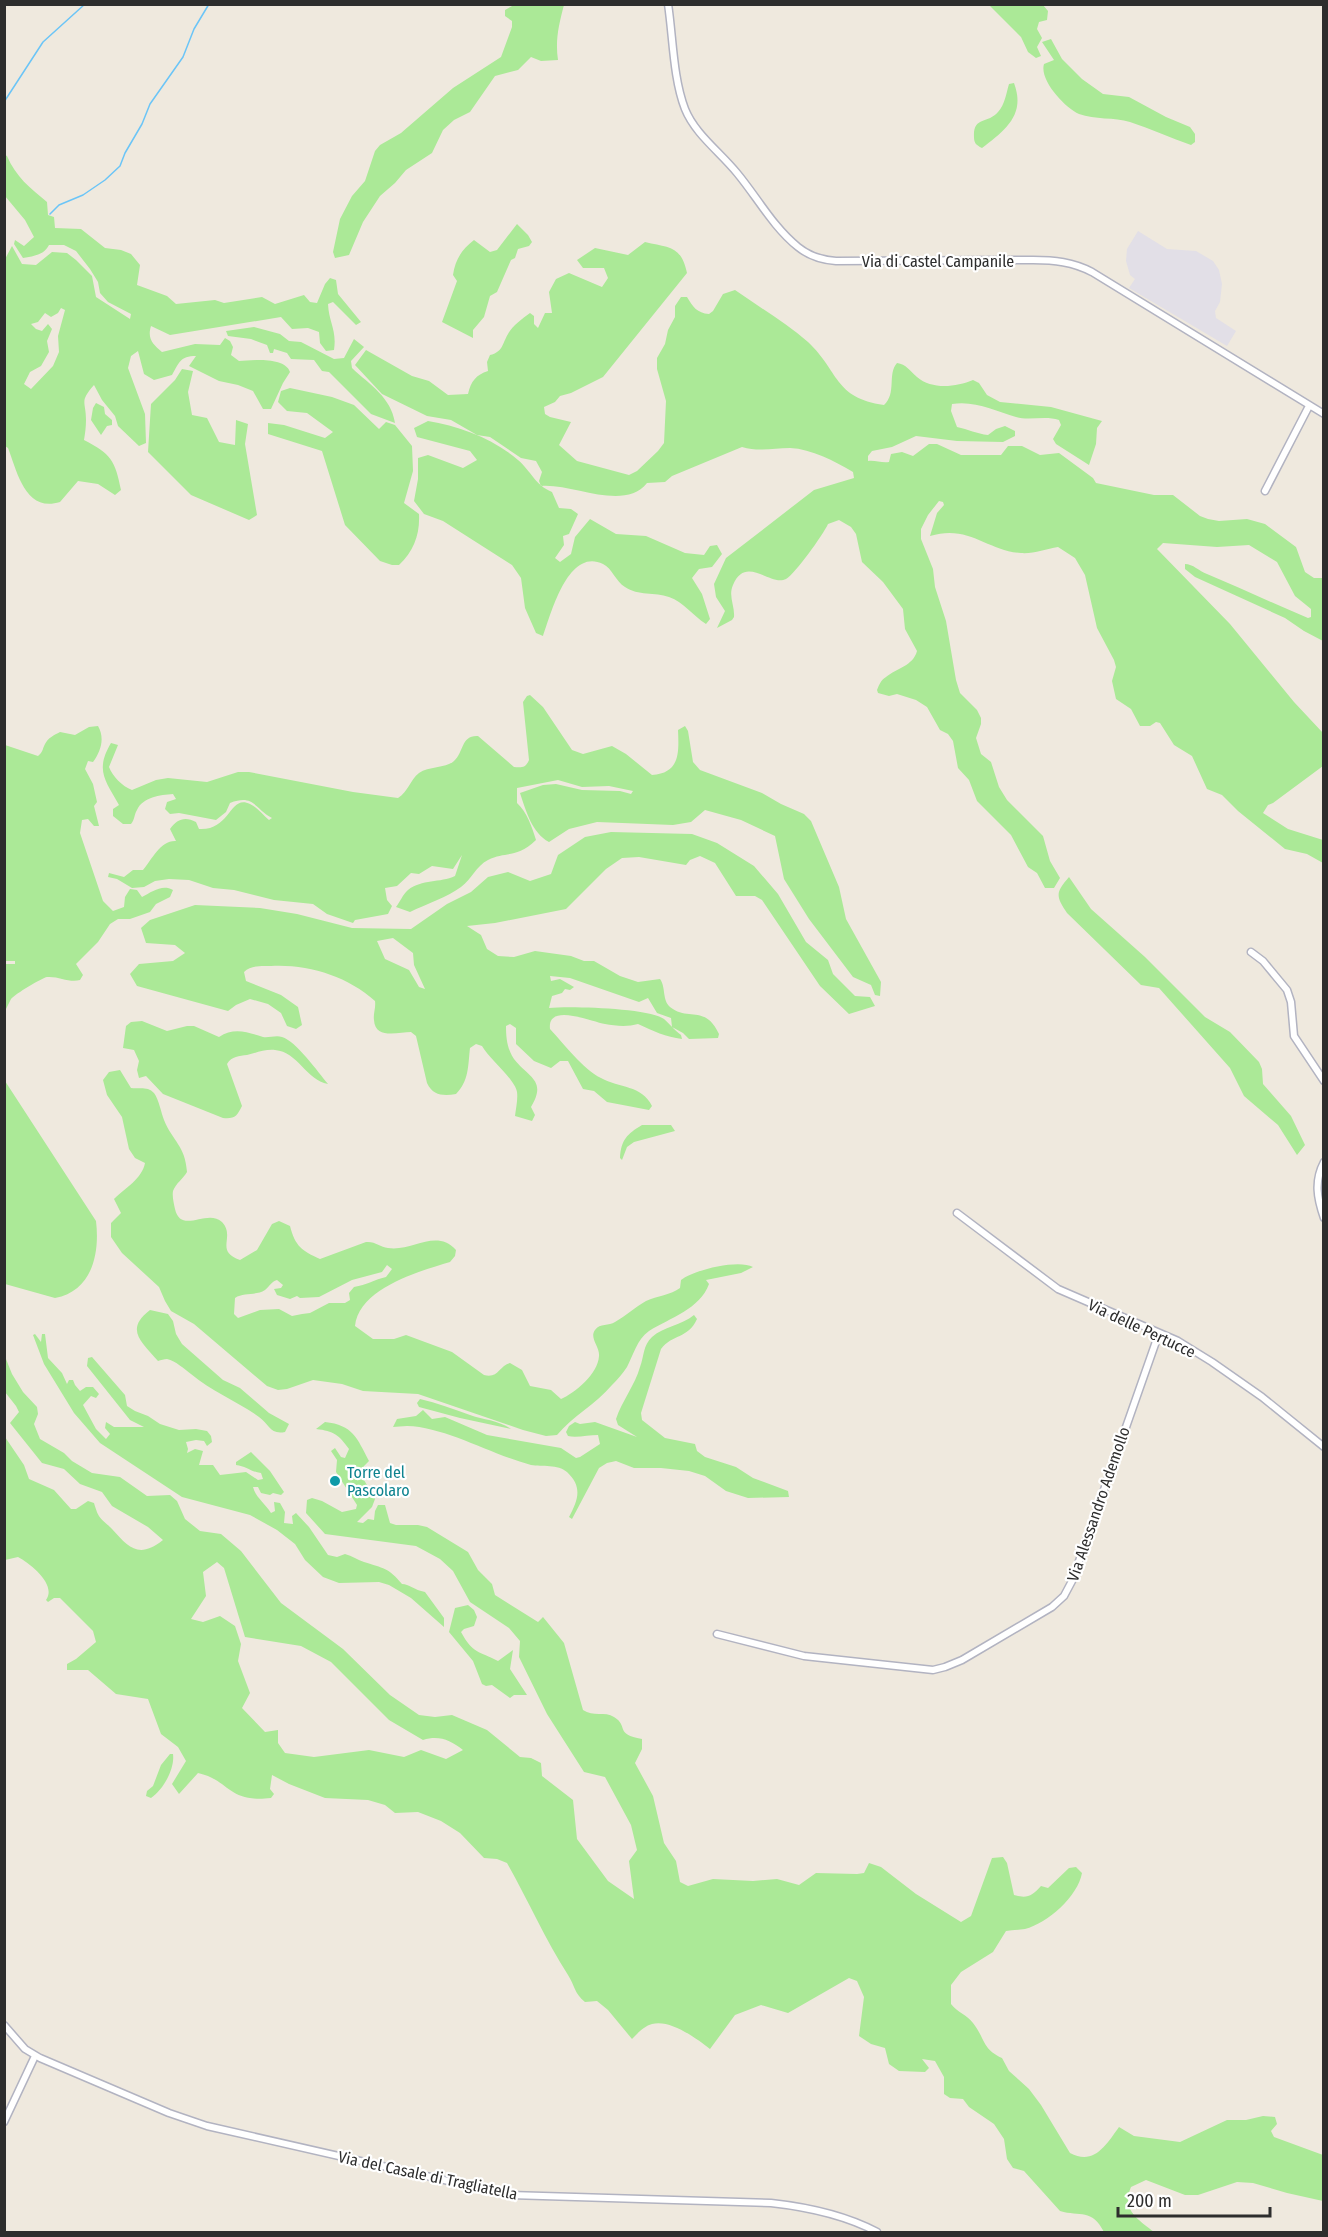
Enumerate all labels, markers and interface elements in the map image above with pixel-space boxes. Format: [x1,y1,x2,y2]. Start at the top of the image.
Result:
street label: Via di Castel Campanile [862,252,1014,271]
street label: Via delle Pertucce [1085,1295,1199,1362]
street label: Via Alessandro Ademollo [1063,1424,1134,1584]
place label: Torre del Pascolaro [347,1463,410,1500]
marker: Torre del Pascolaro [328,1474,342,1488]
street label: Via del Casale di Tragliatella [336,2147,519,2204]
scale bar [1118,2180,1270,2218]
text: 200 m [1127,2190,1172,2212]

